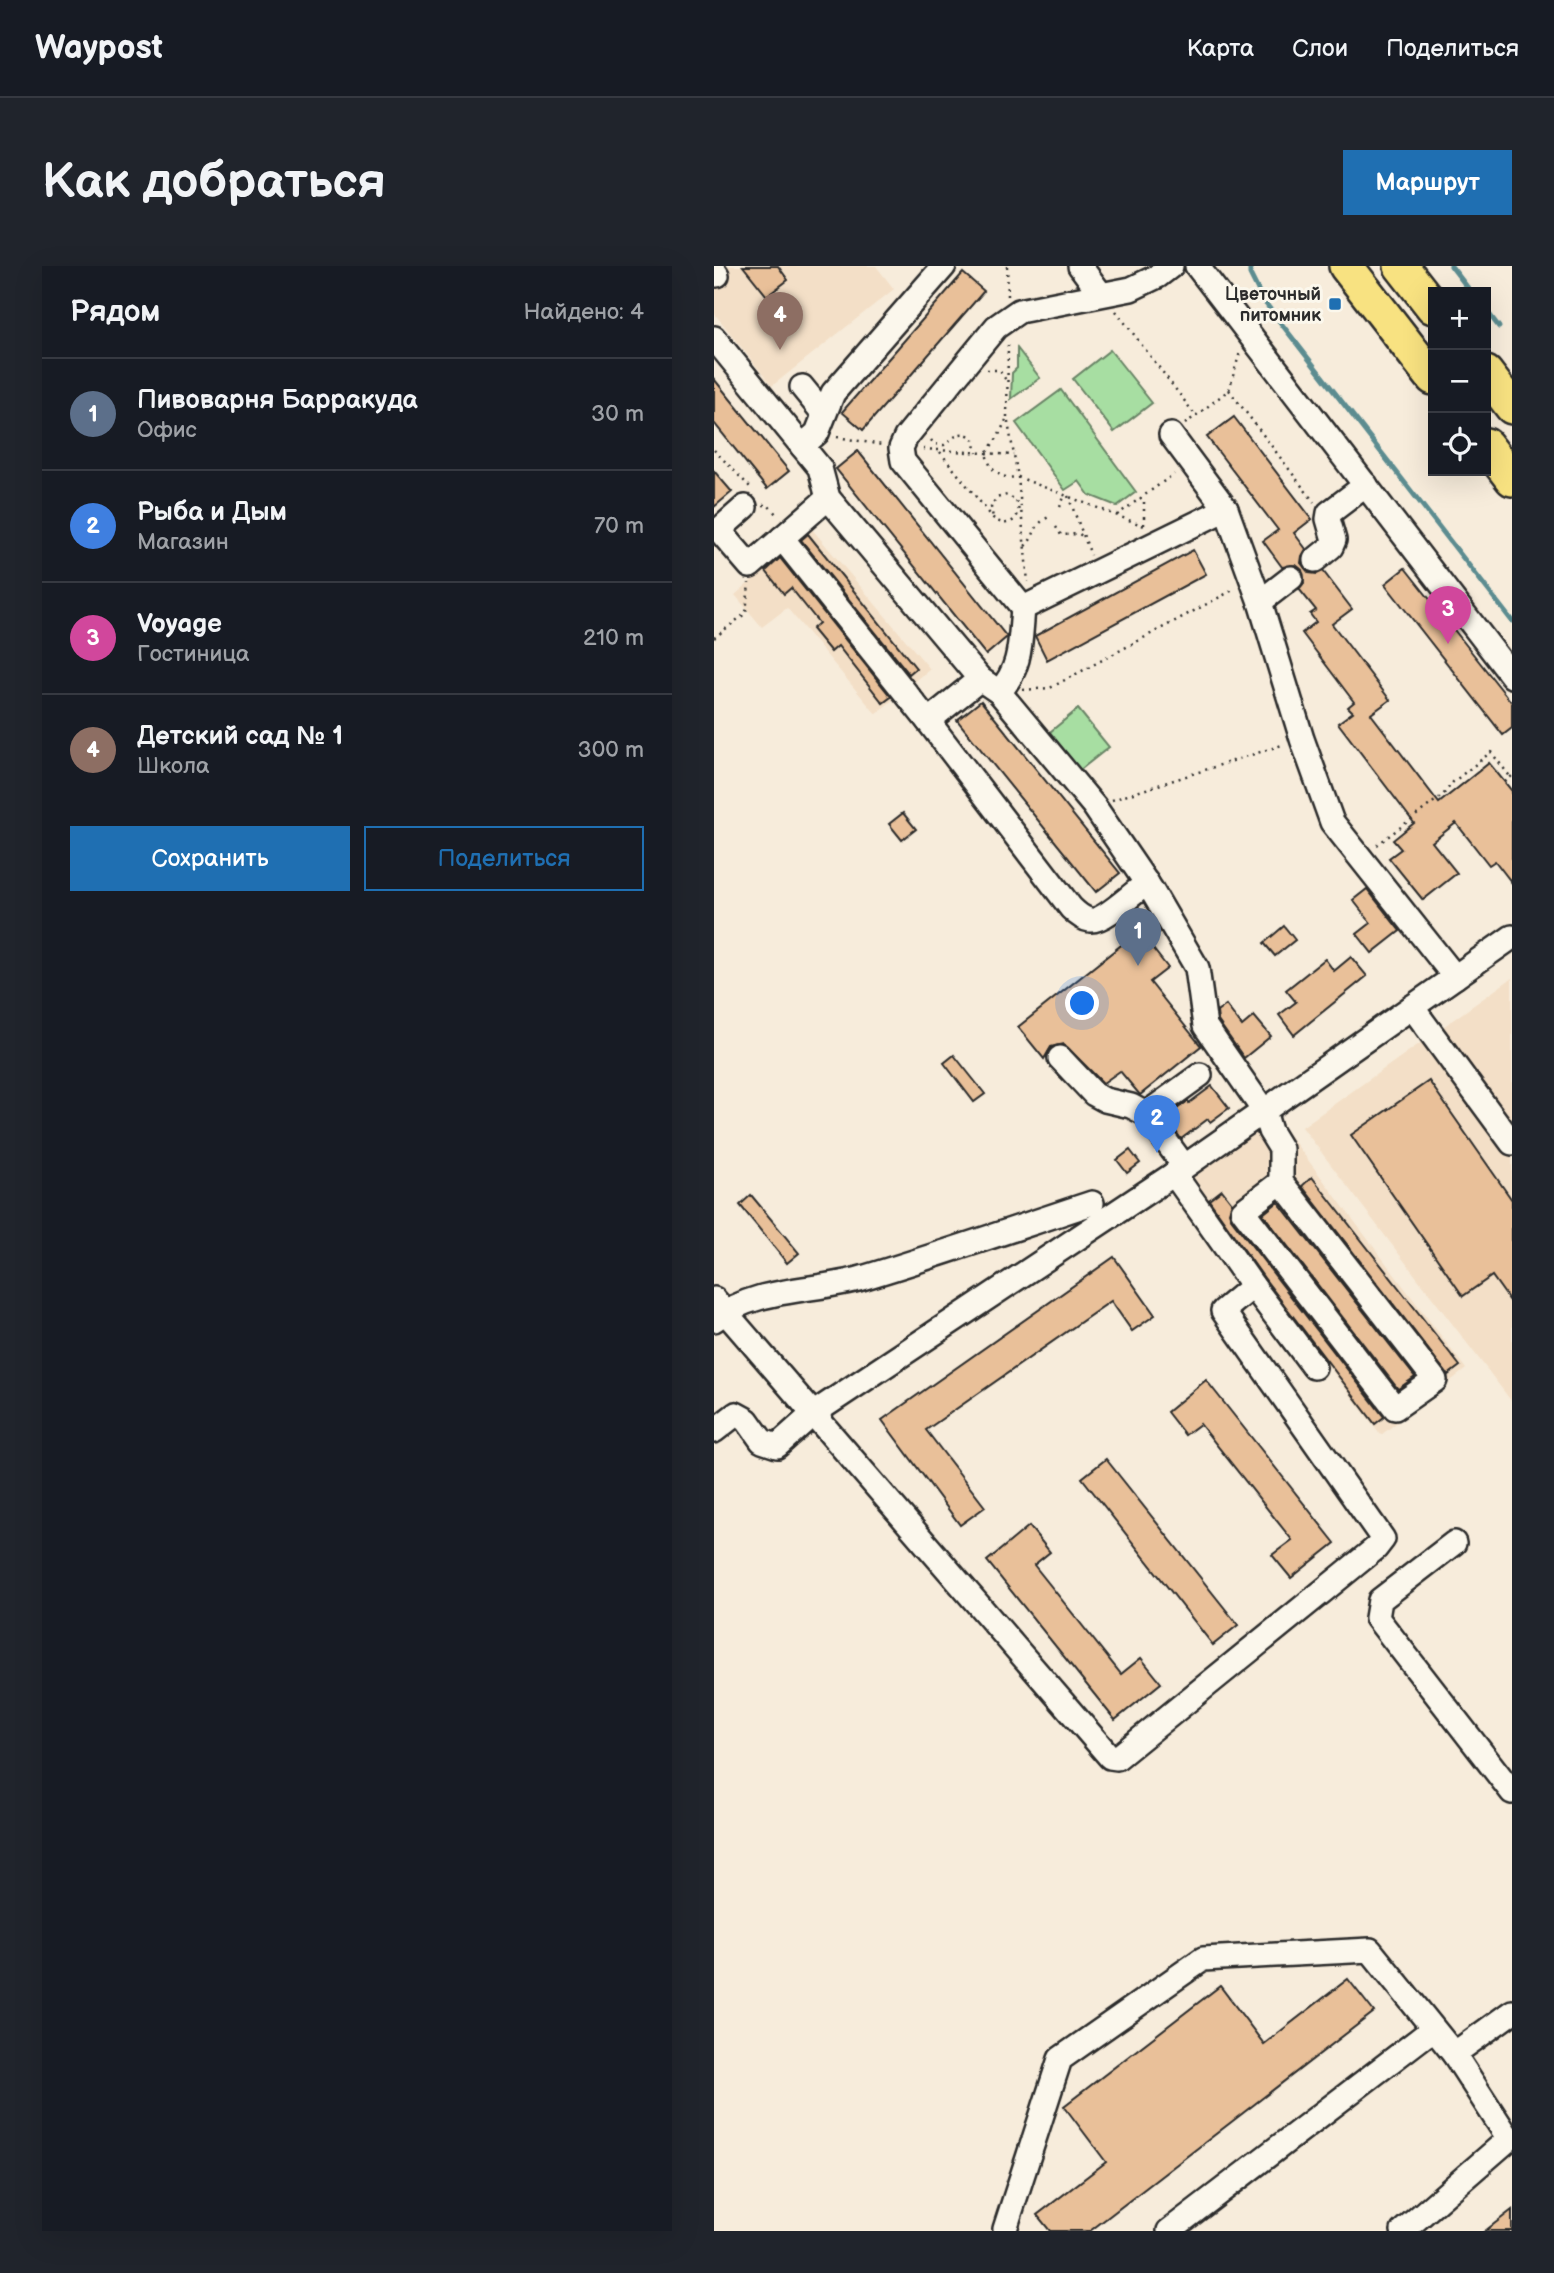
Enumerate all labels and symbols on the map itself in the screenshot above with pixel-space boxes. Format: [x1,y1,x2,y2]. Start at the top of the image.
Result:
place label: Цветочный питомник [1225,284,1321,326]
pin: 4 [757,292,803,350]
marker: Цветочный питомник [1327,296,1343,312]
pin: 3 [1425,586,1471,644]
pin: 1 [1115,908,1161,966]
your location [1065,986,1099,1020]
pin: 2 [1134,1095,1180,1153]

